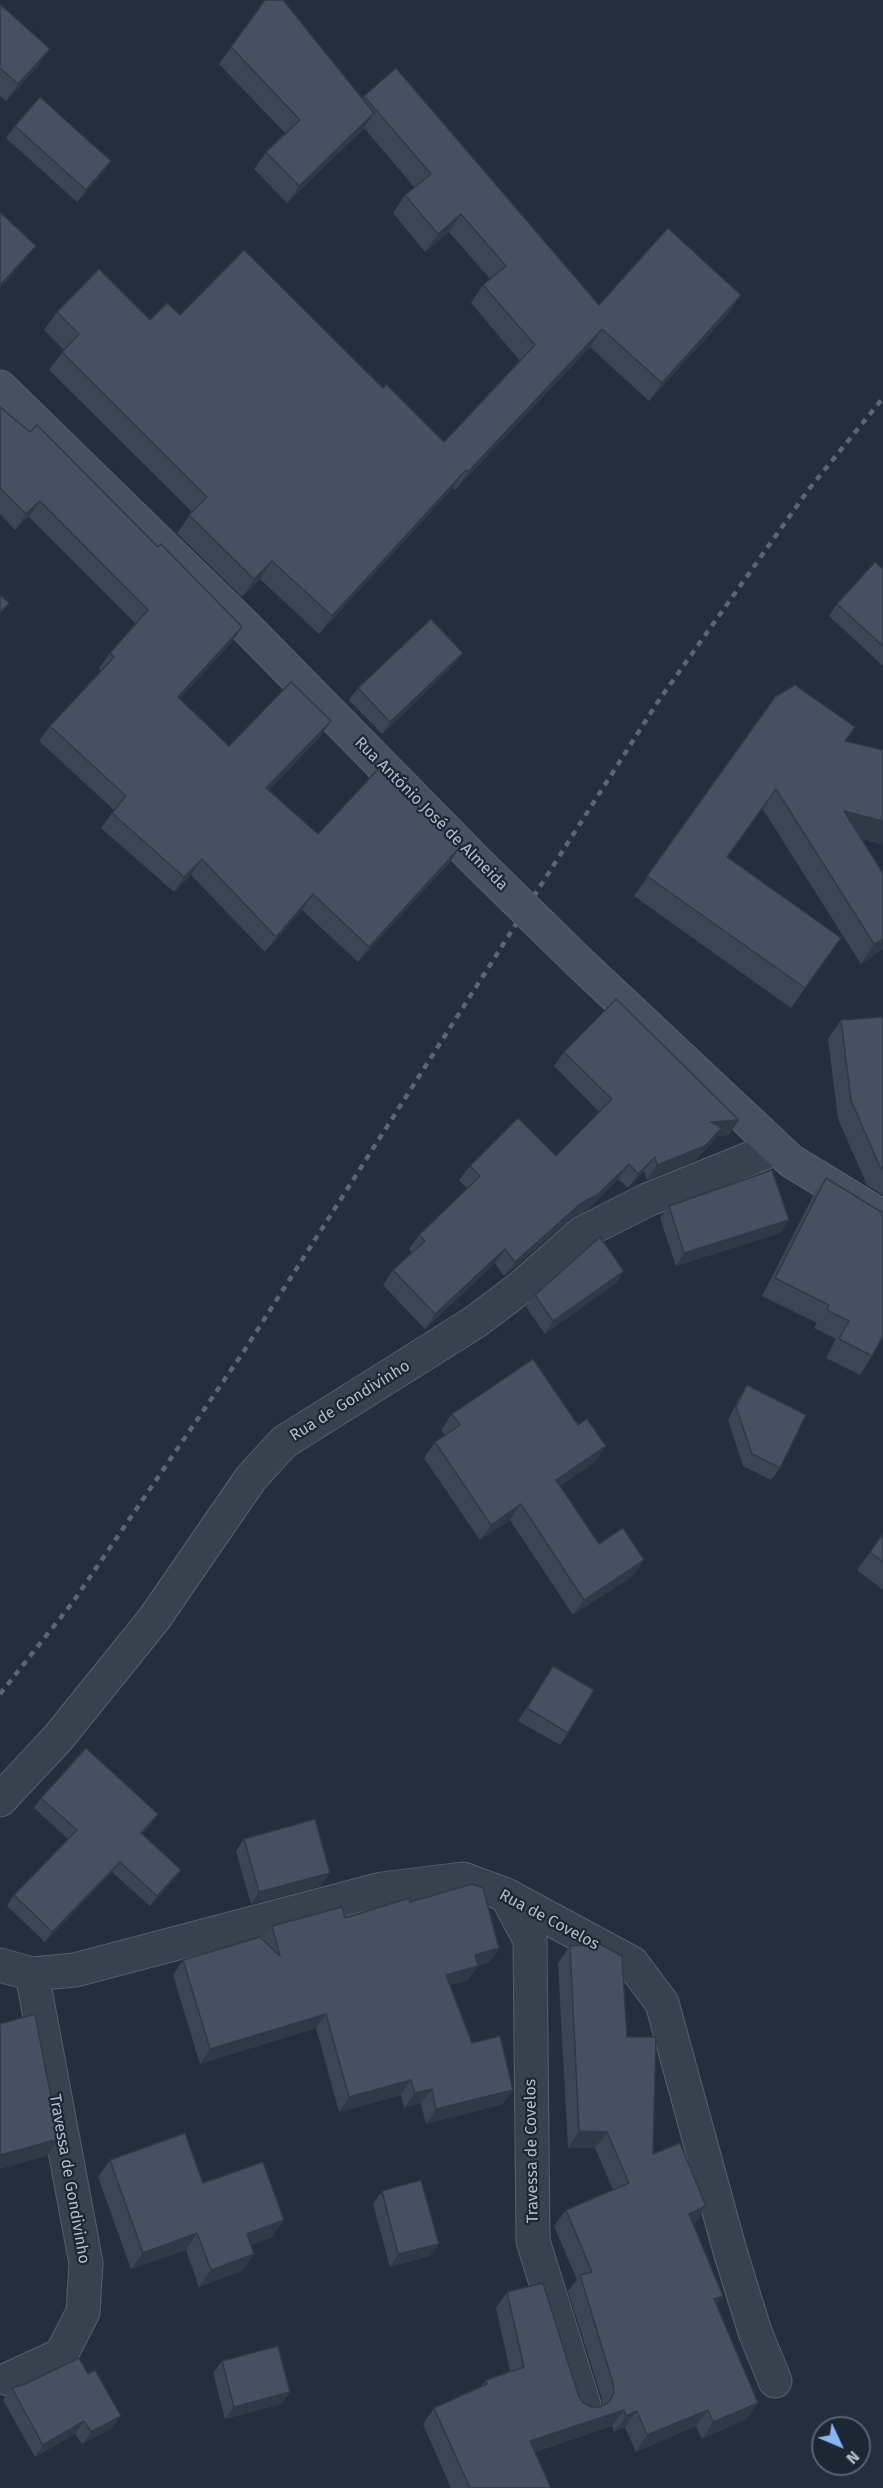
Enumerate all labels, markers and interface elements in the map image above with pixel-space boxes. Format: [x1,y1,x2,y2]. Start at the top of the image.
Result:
street label: Rua António José de Almeida [350,733,512,895]
street label: Rua de Gondivinho [286,1356,414,1446]
street label: Rua de Covelos [496,1886,602,1954]
street label: Travessa de Covelos [521,2079,543,2223]
street label: Travessa de Gondivinho [45,2093,93,2265]
north arrow [811,2416,871,2476]
text: N [842,2447,863,2468]

